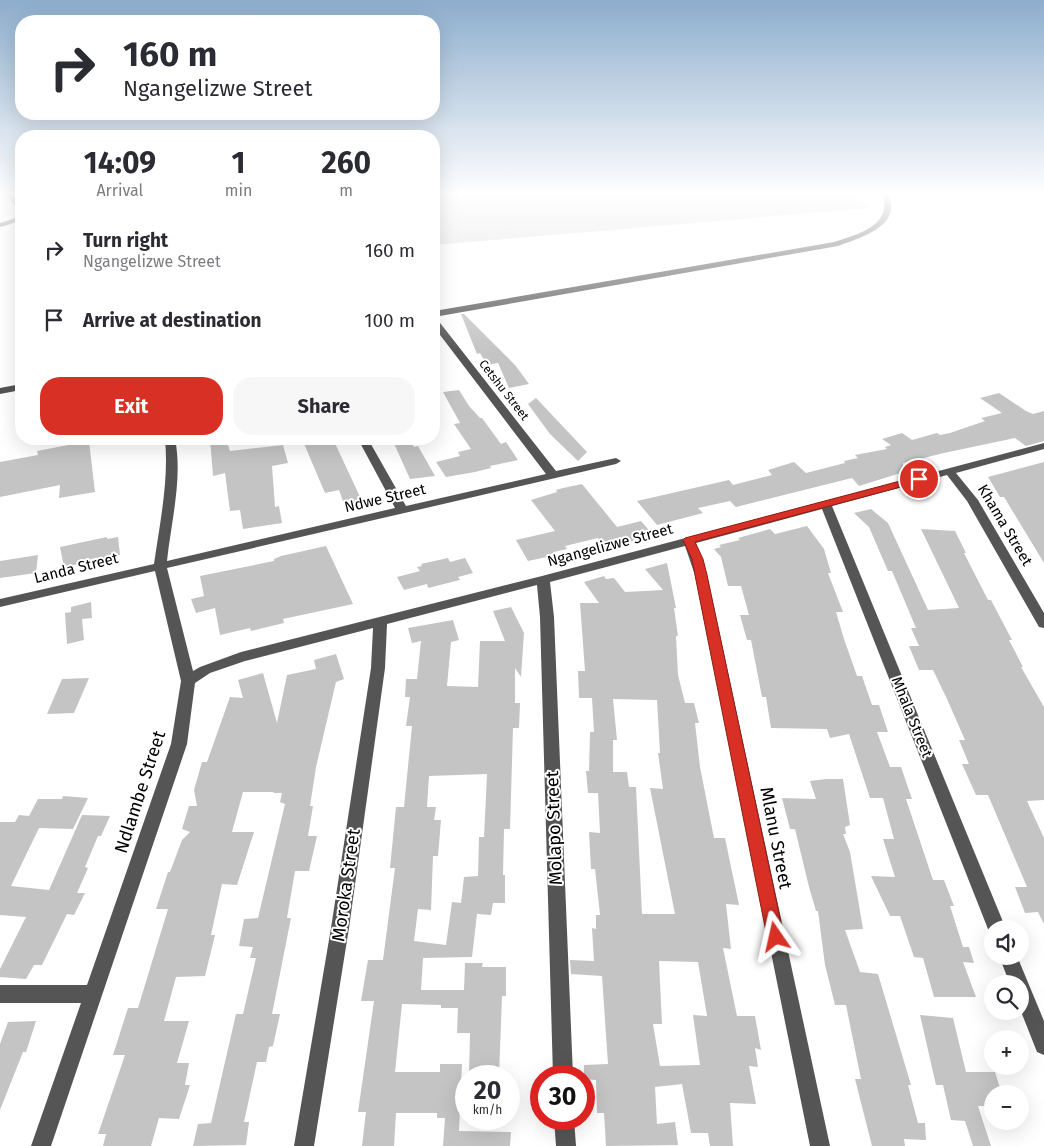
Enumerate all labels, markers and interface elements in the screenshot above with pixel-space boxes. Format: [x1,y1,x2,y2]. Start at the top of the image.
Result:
text: 160 m [123,33,217,75]
icon: right [40,35,105,100]
text: Ngangelizwe Street [123,75,313,102]
text: 14:09 [84,145,156,181]
text: 1 [232,145,246,181]
text: 260 [321,145,371,181]
text: Arrival [96,181,143,200]
text: min [225,181,252,200]
text: m [339,181,353,200]
text: Turn right [83,229,168,252]
icon: right [40,236,68,264]
text: 160 m [365,239,415,262]
text: Ngangelizwe Street [83,252,221,271]
icon: arrive [40,306,68,334]
text: Arrive at destination [83,309,262,332]
text: 100 m [364,309,415,332]
street label: Cetshu Street [476,357,532,423]
button: Exit [40,377,223,435]
button: Share [233,377,415,435]
pin [898,458,940,500]
icon: arrive [905,465,933,493]
street label: Ndwe Street [343,480,428,516]
street label: Khama Street [974,481,1037,569]
street label: Ngangelizwe Street [545,519,675,570]
street label: Landa Street [32,549,120,587]
street label: Mhala Street [888,674,937,761]
street label: Ndlambe Street [110,727,170,856]
street label: Molapo Street [541,770,567,886]
street label: Mlanu Street [755,785,797,891]
street label: Moroka Street [327,827,365,943]
position arrow [749,910,801,962]
map controls [984,920,1029,1130]
button: sound [984,920,1029,965]
button: search [984,975,1029,1020]
button: + [984,1030,1029,1075]
speed limit sign: 30 [530,1065,595,1130]
text: 20 [474,1076,501,1106]
button: − [984,1085,1029,1130]
text: km/h [473,1103,502,1117]

